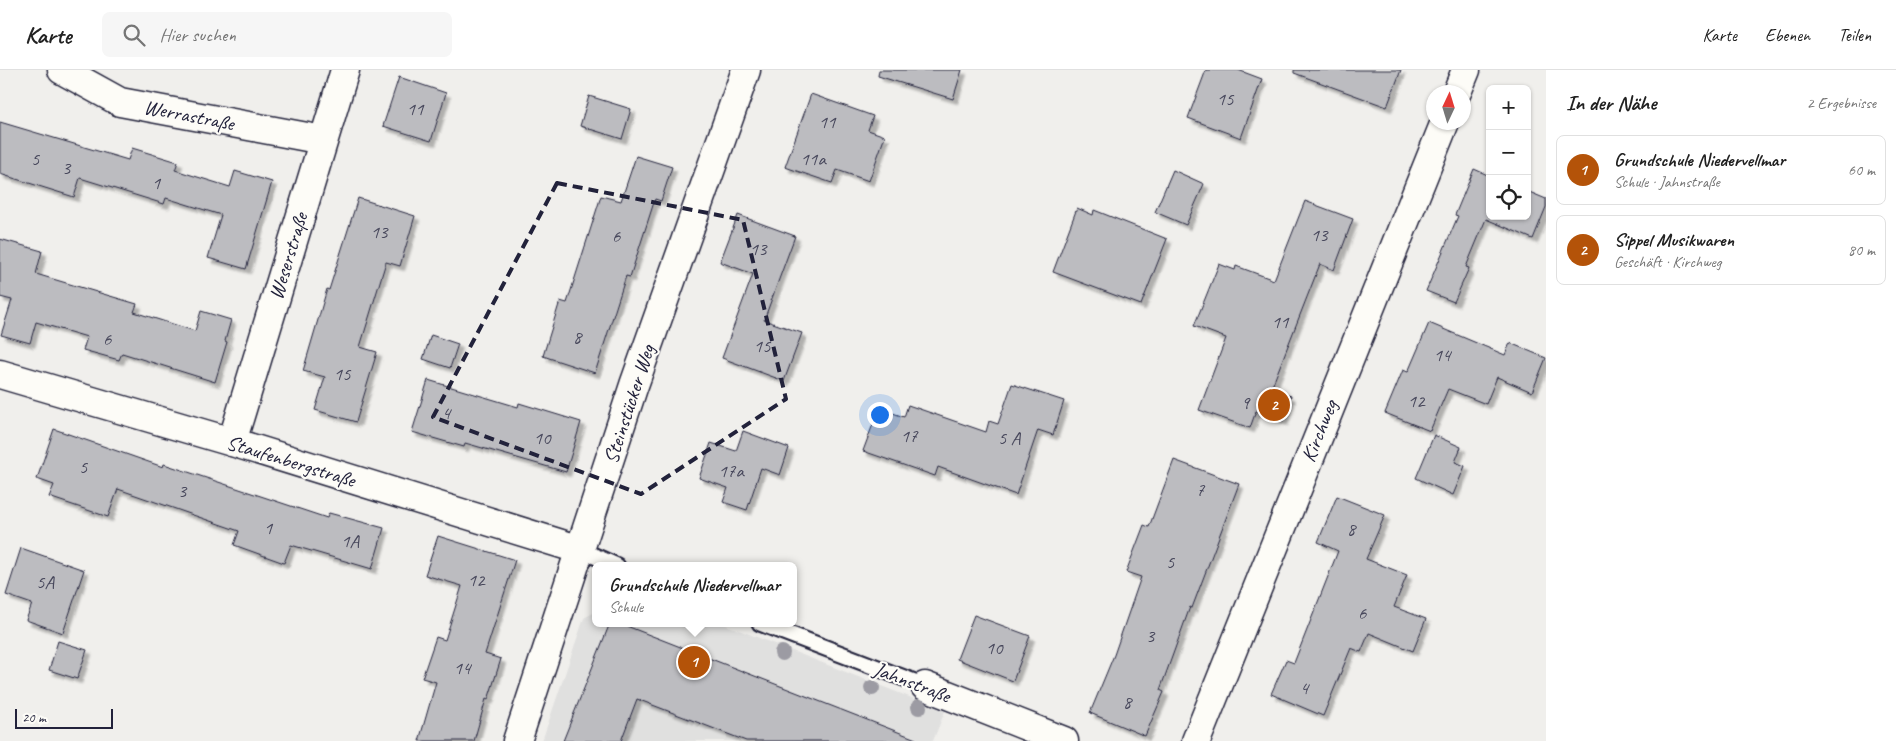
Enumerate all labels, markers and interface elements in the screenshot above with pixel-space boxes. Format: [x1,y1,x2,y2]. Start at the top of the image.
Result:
search box [102,12,452,57]
text: Karte [25,20,72,50]
icon: search [120,21,148,49]
text: Hier suchen [160,23,236,47]
text: Karte [1702,24,1737,46]
text: Ebenen [1765,24,1810,46]
text: Teilen [1838,24,1871,46]
north arrow [1426,85,1471,130]
map controls [1486,85,1531,220]
button: + [1486,85,1531,130]
house number: 15 [1216,87,1235,111]
text: In der Nähe [1566,90,1656,116]
text: 2 Ergebnisse [1807,93,1876,113]
street label: Werrastraße [142,94,238,137]
house number: 11 [406,97,425,121]
house number: 11 [818,110,837,134]
button: − [1486,130,1531,175]
house number: 5 [31,147,41,171]
house number: 11a [800,147,827,171]
text: Grundschule Niedervellmar [1614,148,1785,172]
house number: 3 [62,156,72,180]
text: 1 [1579,160,1587,180]
text: 60 m [1848,160,1875,180]
house number: 1 [152,171,162,195]
text: Schule · Jahnstraße [1614,172,1720,192]
button: locate [1486,175,1531,220]
street label: Weserstraße [263,207,314,302]
house number: 13 [370,220,389,244]
house number: 13 [1310,223,1329,247]
house number: 6 [612,224,622,248]
text: Sippel Musikwaren [1614,228,1734,252]
house number: 13 [749,237,768,261]
text: 2 [1579,240,1587,260]
text: 80 m [1848,240,1875,260]
text: Geschäft · Kirchweg [1614,252,1721,272]
house number: 11 [1271,310,1290,334]
house number: 8 [573,325,584,349]
house number: 6 [103,327,113,351]
house number: 15 [753,334,772,358]
street label: Steinstücker Weg [598,340,661,467]
house number: 14 [1433,343,1453,367]
house number: 15 [333,362,352,386]
pin: 2 [1258,386,1290,424]
house number: 12 [1407,389,1426,413]
house number: 9 [1241,391,1251,415]
street label: Kirchweg [1295,395,1344,466]
house number: 4 [442,401,453,425]
your location [867,402,893,428]
house number: 17 [900,424,919,448]
house number: 10 [533,426,552,450]
house number: 5 A [998,426,1022,450]
street label: Staufenbergstraße [224,429,361,494]
house number: 5 [79,455,89,479]
house number: 17a [718,459,745,483]
house number: 7 [1196,478,1206,502]
house number: 3 [178,479,188,503]
house number: 1 [264,516,274,540]
house number: 8 [1347,517,1358,541]
house number: 1A [341,529,361,553]
house number: 5 [1166,550,1176,574]
popup [592,562,797,627]
house number: 12 [467,568,486,592]
house number: 5A [36,570,56,594]
text: Grundschule Niedervellmar [609,573,780,597]
text: Schule [609,597,643,617]
house number: 6 [1358,601,1368,625]
house number: 3 [1146,624,1156,648]
house number: 10 [985,636,1004,660]
pin: 1 [678,643,710,681]
street label: Jahnstraße [869,655,956,709]
house number: 14 [453,656,473,680]
house number: 4 [1300,676,1311,700]
house number: 8 [1123,690,1134,714]
scale bar [15,706,112,729]
text: 20 m [22,709,46,726]

